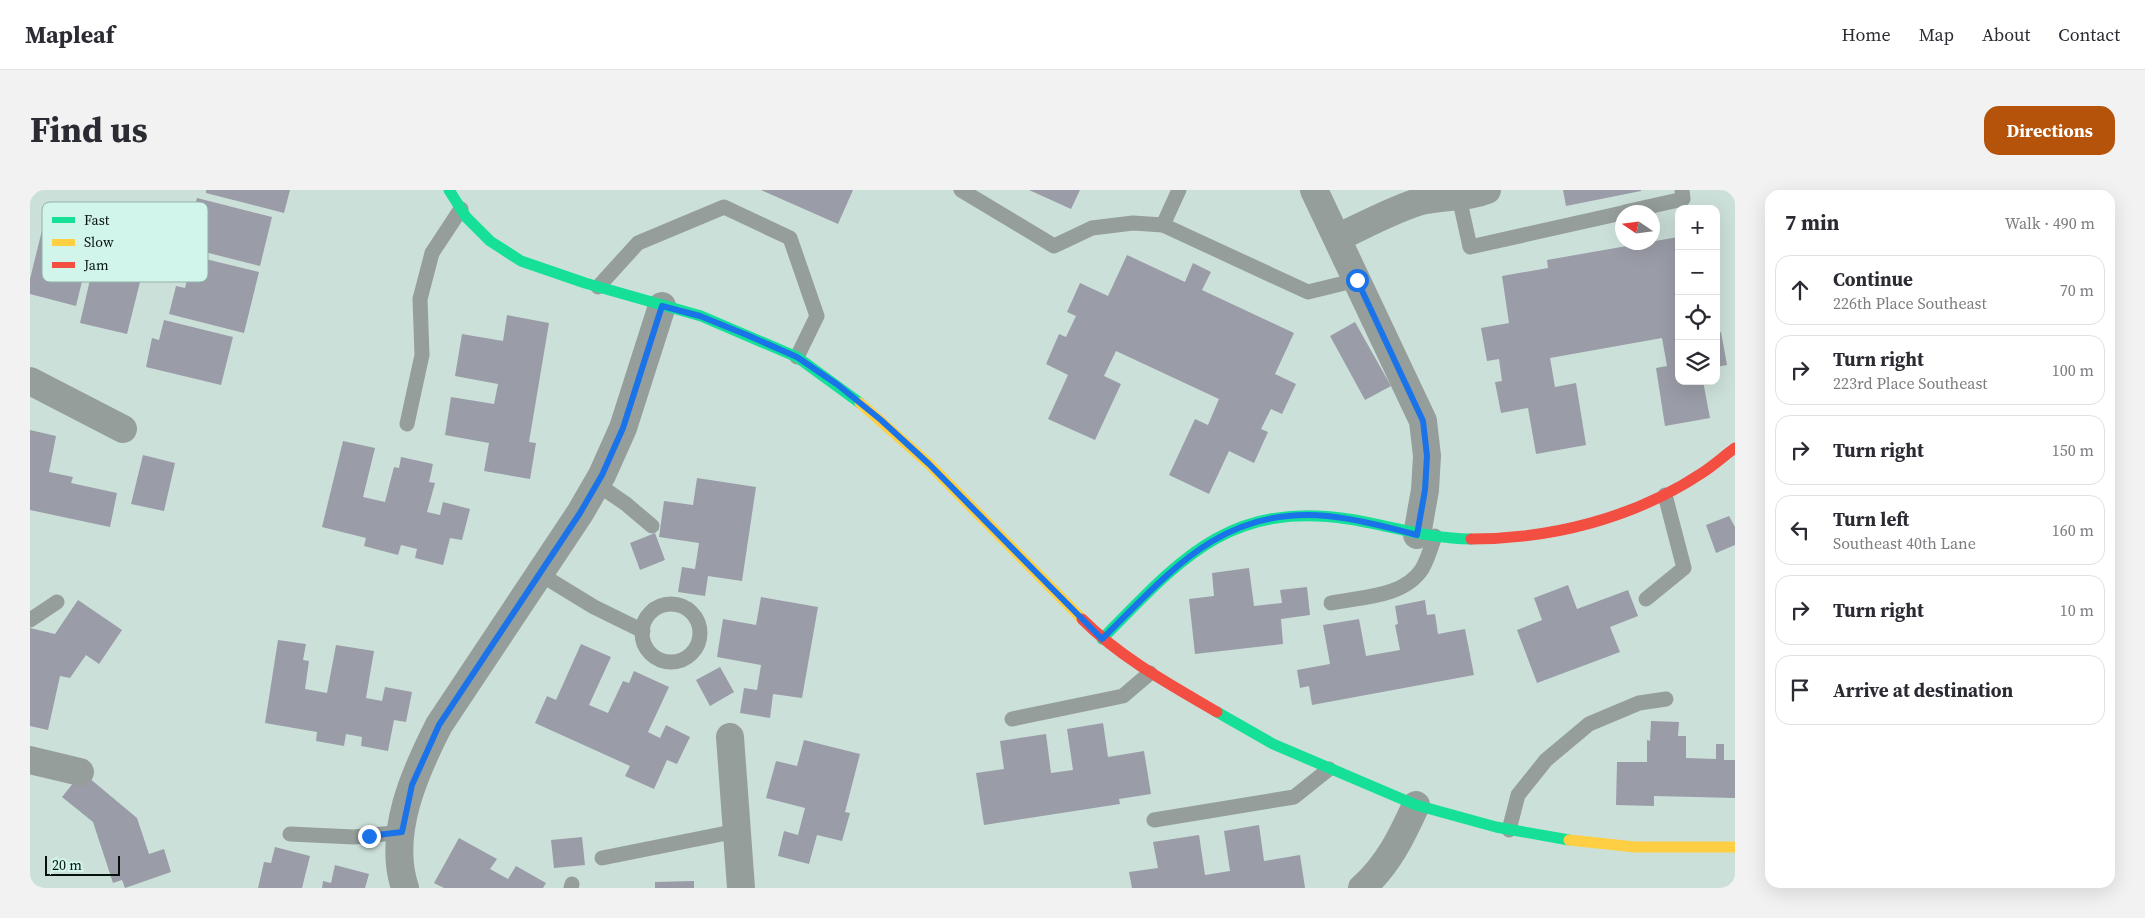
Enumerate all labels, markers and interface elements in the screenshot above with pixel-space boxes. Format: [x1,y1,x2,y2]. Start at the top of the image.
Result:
text: Mapleaf [25,18,115,51]
text: Home [1842,22,1891,47]
text: Map [1919,22,1954,47]
text: About [1982,22,2030,47]
text: Contact [2058,22,2120,47]
text: Find us [30,106,148,154]
button: Directions [1984,106,2115,155]
legend [42,202,208,282]
north arrow [1615,205,1660,250]
map controls [1675,205,1720,385]
button: + [1675,205,1720,250]
text: 7 min [1785,208,1840,237]
text: Fast [84,210,110,230]
text: Walk · 490 m [2005,212,2095,234]
text: Slow [84,232,114,252]
button: − [1675,250,1720,295]
text: Jam [83,255,109,275]
text: Continue [1833,266,1913,292]
route start [1346,269,1369,292]
icon: ahead [1786,276,1814,304]
text: 70 m [2060,279,2094,301]
text: 226th Place Southeast [1833,292,1987,314]
button: locate [1675,295,1720,340]
button: layers [1675,340,1720,385]
text: Turn right [1833,346,1924,372]
icon: right [1786,356,1814,384]
text: 100 m [2052,359,2094,381]
text: 223rd Place Southeast [1833,372,1988,394]
icon: right [1786,436,1814,464]
text: Turn right [1833,437,1924,463]
text: 150 m [2052,439,2094,461]
text: Turn left [1833,506,1909,532]
icon: left [1786,516,1814,544]
text: 160 m [2052,519,2094,541]
text: Southeast 40th Lane [1833,532,1976,554]
icon: right [1786,596,1814,624]
text: Turn right [1833,597,1924,623]
text: 10 m [2060,599,2094,621]
icon: arrive [1786,676,1814,704]
text: Arrive at destination [1833,677,2013,703]
route end [358,825,381,848]
scale bar [45,853,120,876]
text: 20 m [52,855,82,875]

